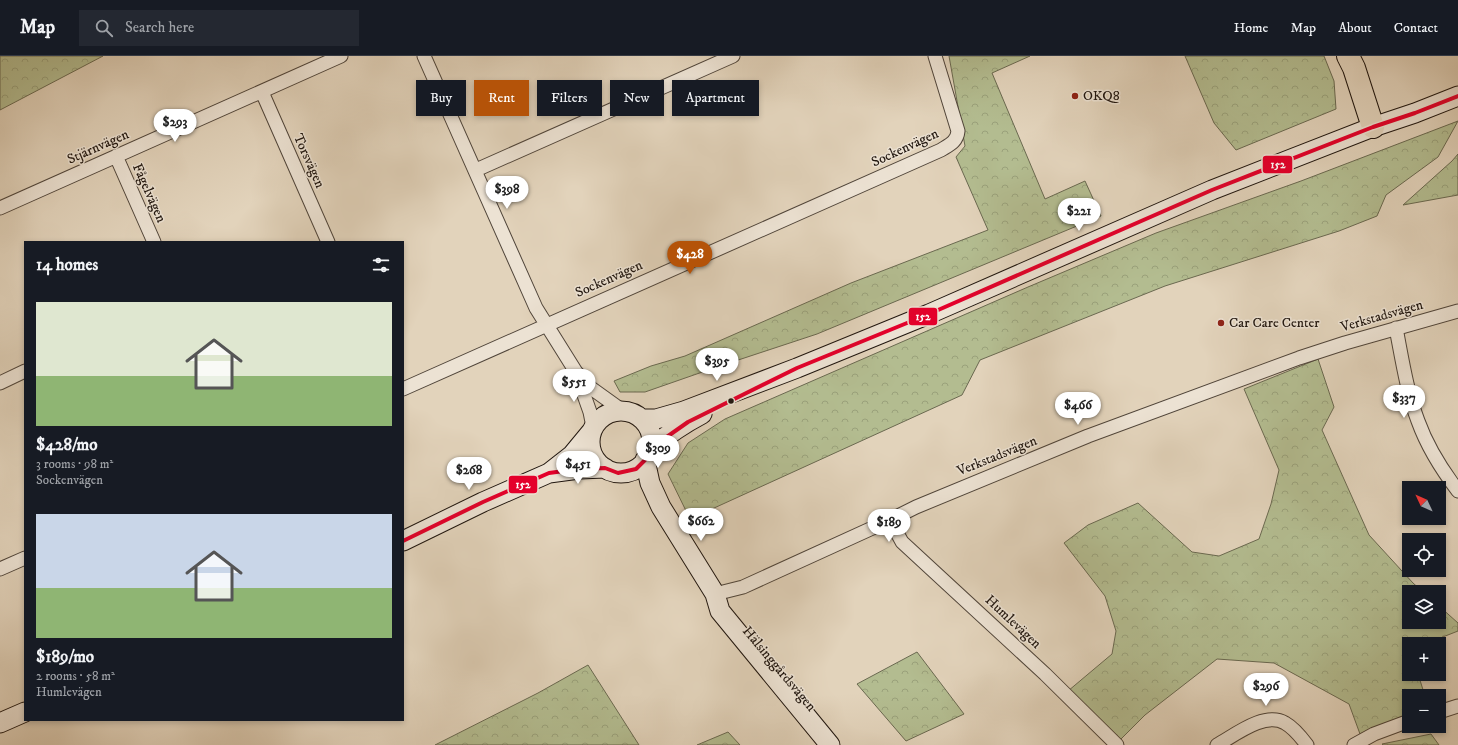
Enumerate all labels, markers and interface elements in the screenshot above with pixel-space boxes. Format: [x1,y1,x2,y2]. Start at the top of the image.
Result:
search box [79,10,359,46]
text: Map [20,16,55,39]
icon: search [93,17,115,39]
text: Search here [125,18,194,37]
text: Home [1234,19,1268,37]
text: Map [1290,19,1316,37]
text: About [1338,19,1372,37]
text: Contact [1394,19,1438,37]
chip: Buy [416,80,466,116]
chip: Rent [474,80,529,116]
chip: Filters [537,80,602,116]
chip: New [610,80,664,116]
chip: Apartment [672,80,759,116]
place label: OKQ8 [1083,87,1120,105]
marker: OKQ8 [1070,91,1080,101]
pin: $293 [151,109,199,143]
text: $293 [163,114,187,130]
street label: Sockenvägen [869,124,942,171]
street label: Stjärnvägen [64,125,132,169]
street label: Torsvägen [289,131,329,192]
line badge: 152 [1262,155,1293,174]
text: 152 [1271,158,1286,172]
street label: Fågelvägen [128,161,170,226]
pin: $398 [483,176,531,210]
text: $398 [495,181,519,197]
pin: $221 [1055,198,1103,232]
text: $221 [1067,203,1091,219]
pin: $428 [666,241,714,275]
text: $428 [676,246,704,262]
text: 14 homes [36,254,98,276]
icon: filters [370,254,392,276]
street label: Sockenvägen [572,256,646,302]
street label: Verkstadsvägen [1338,295,1426,337]
line badge: 152 [908,307,938,326]
text: 152 [916,310,931,324]
place label: Car Care Center [1229,314,1320,332]
marker: Car Care Center [1216,318,1226,328]
icon: home [178,328,250,400]
pin: $395 [693,348,741,382]
text: $395 [705,353,729,369]
pin: $551 [550,369,598,403]
text: $551 [562,374,586,390]
pin: $337 [1380,385,1428,419]
text: $337 [1392,390,1416,406]
pin: $466 [1054,392,1102,426]
unlabelled marker [726,396,736,406]
text: $466 [1064,397,1092,413]
street label: Verkstadsvägen [953,432,1040,481]
text: $428/mo [36,434,98,456]
pin: $309 [634,435,682,469]
text: $309 [645,440,671,456]
pin: $451 [554,451,602,485]
text: 3 rooms · 98 m² [36,456,113,472]
text: $451 [565,456,591,472]
pin: $268 [445,457,493,491]
text: $268 [456,462,482,478]
text: Sockenvägen [36,472,103,488]
line badge: 152 [508,475,538,494]
text: 152 [516,478,531,492]
north arrow [1402,481,1446,525]
map controls [1402,481,1446,733]
pin: $662 [677,508,725,542]
pin: $189 [865,509,913,543]
text: $662 [687,513,715,529]
text: $189 [877,514,901,530]
button: locate [1402,533,1446,577]
icon: home [178,540,250,612]
button: layers [1402,585,1446,629]
street label: Humlevägen [981,591,1046,653]
street label: Hälsinggårdsvägen [738,623,820,716]
button: + [1402,637,1446,681]
text: $189/mo [36,646,94,668]
text: 2 rooms · 58 m² [36,668,115,684]
pin: $296 [1242,673,1290,707]
text: $296 [1253,678,1279,694]
text: Humlevägen [36,684,102,700]
button: − [1402,689,1446,733]

